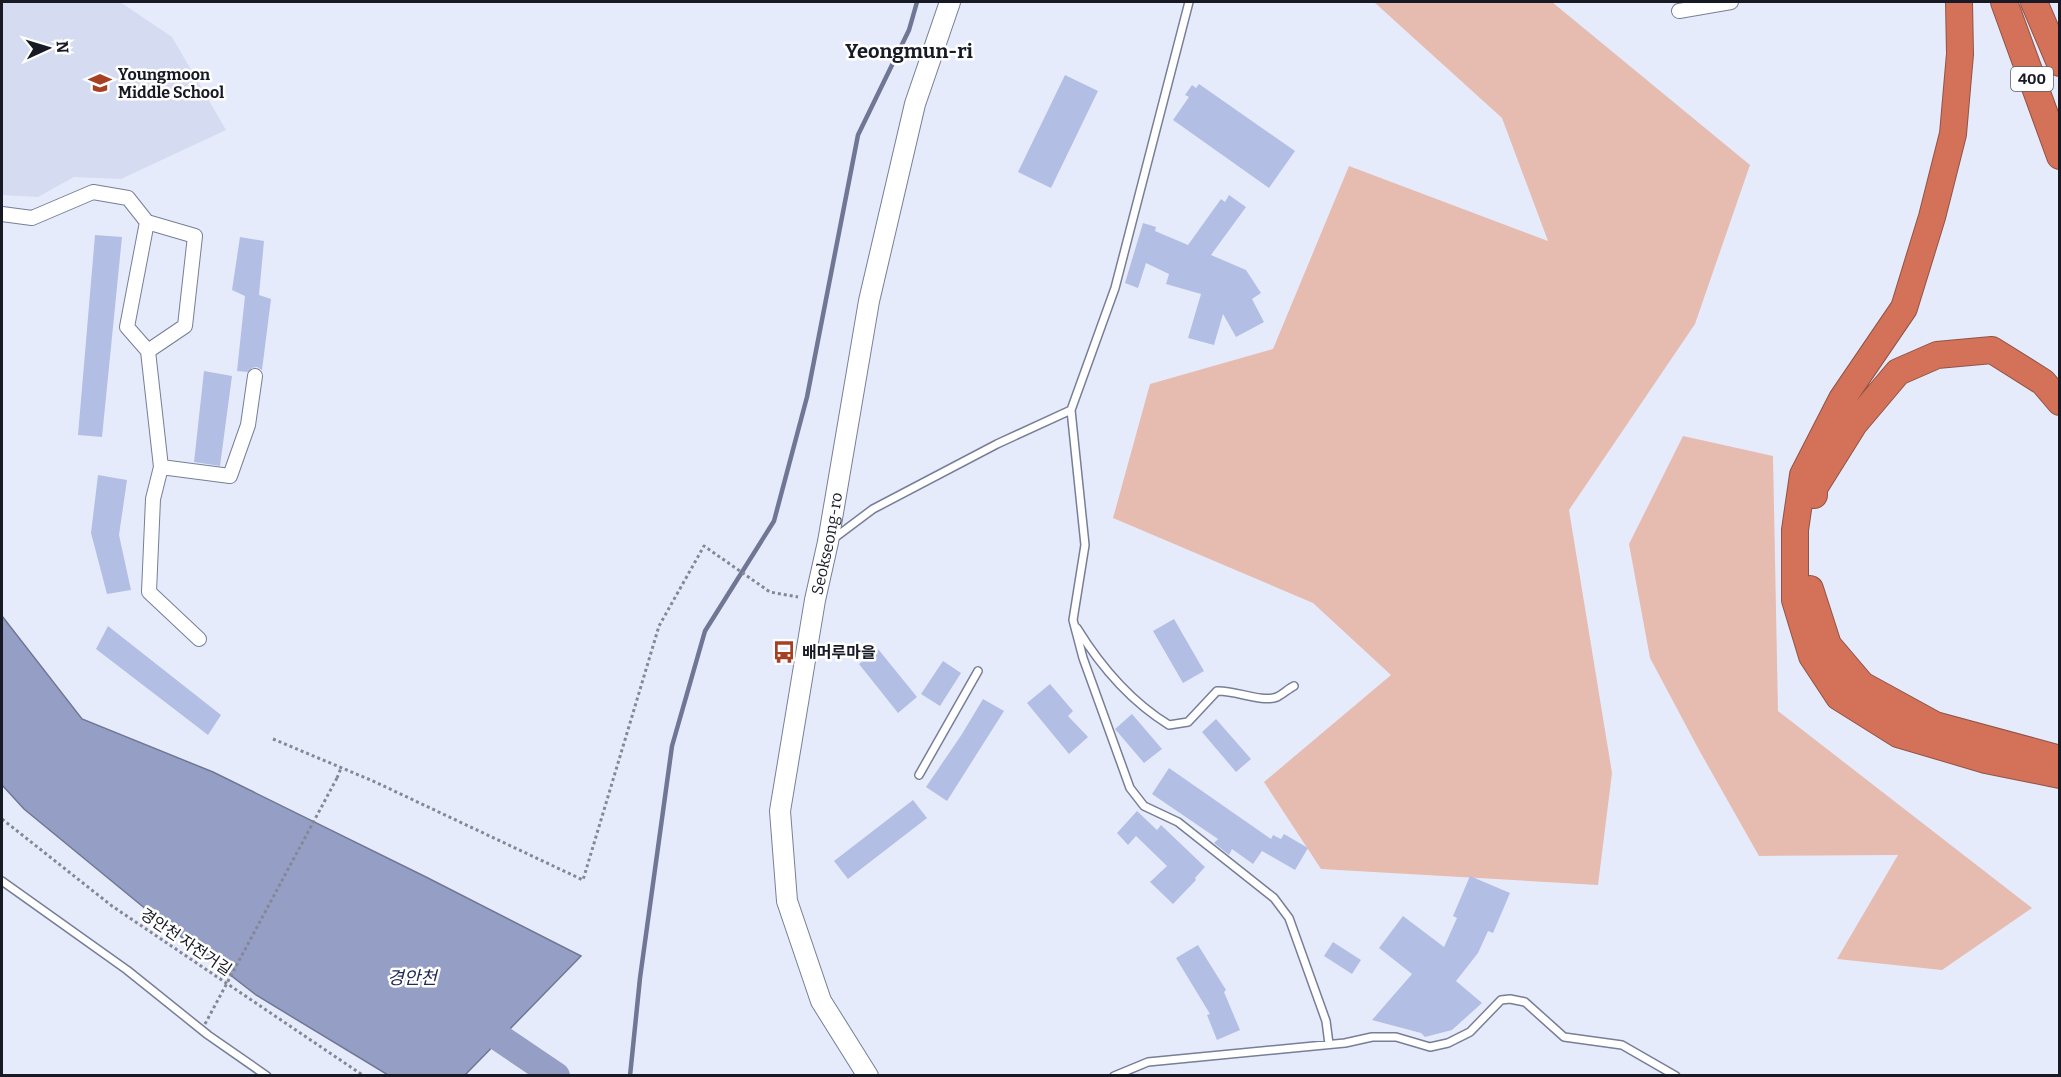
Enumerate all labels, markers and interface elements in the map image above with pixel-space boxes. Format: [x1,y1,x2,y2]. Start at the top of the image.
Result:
north arrow [18,18,78,78]
district label: Yeongmun-ri [845,39,973,63]
text: N [53,40,72,54]
place label: Youngmoon Middle School [118,65,224,102]
road number: 400 [2011,67,2053,91]
school or university icon: Youngmoon Middle School [87,70,113,96]
street label: Seokseong-ro [807,491,846,596]
bus stop icon: 배머루마을 [771,639,797,665]
place label: 배머루마을 [802,643,876,662]
street label: 경안천 자전거길 [137,904,235,980]
water label: 경안천 [387,967,439,989]

